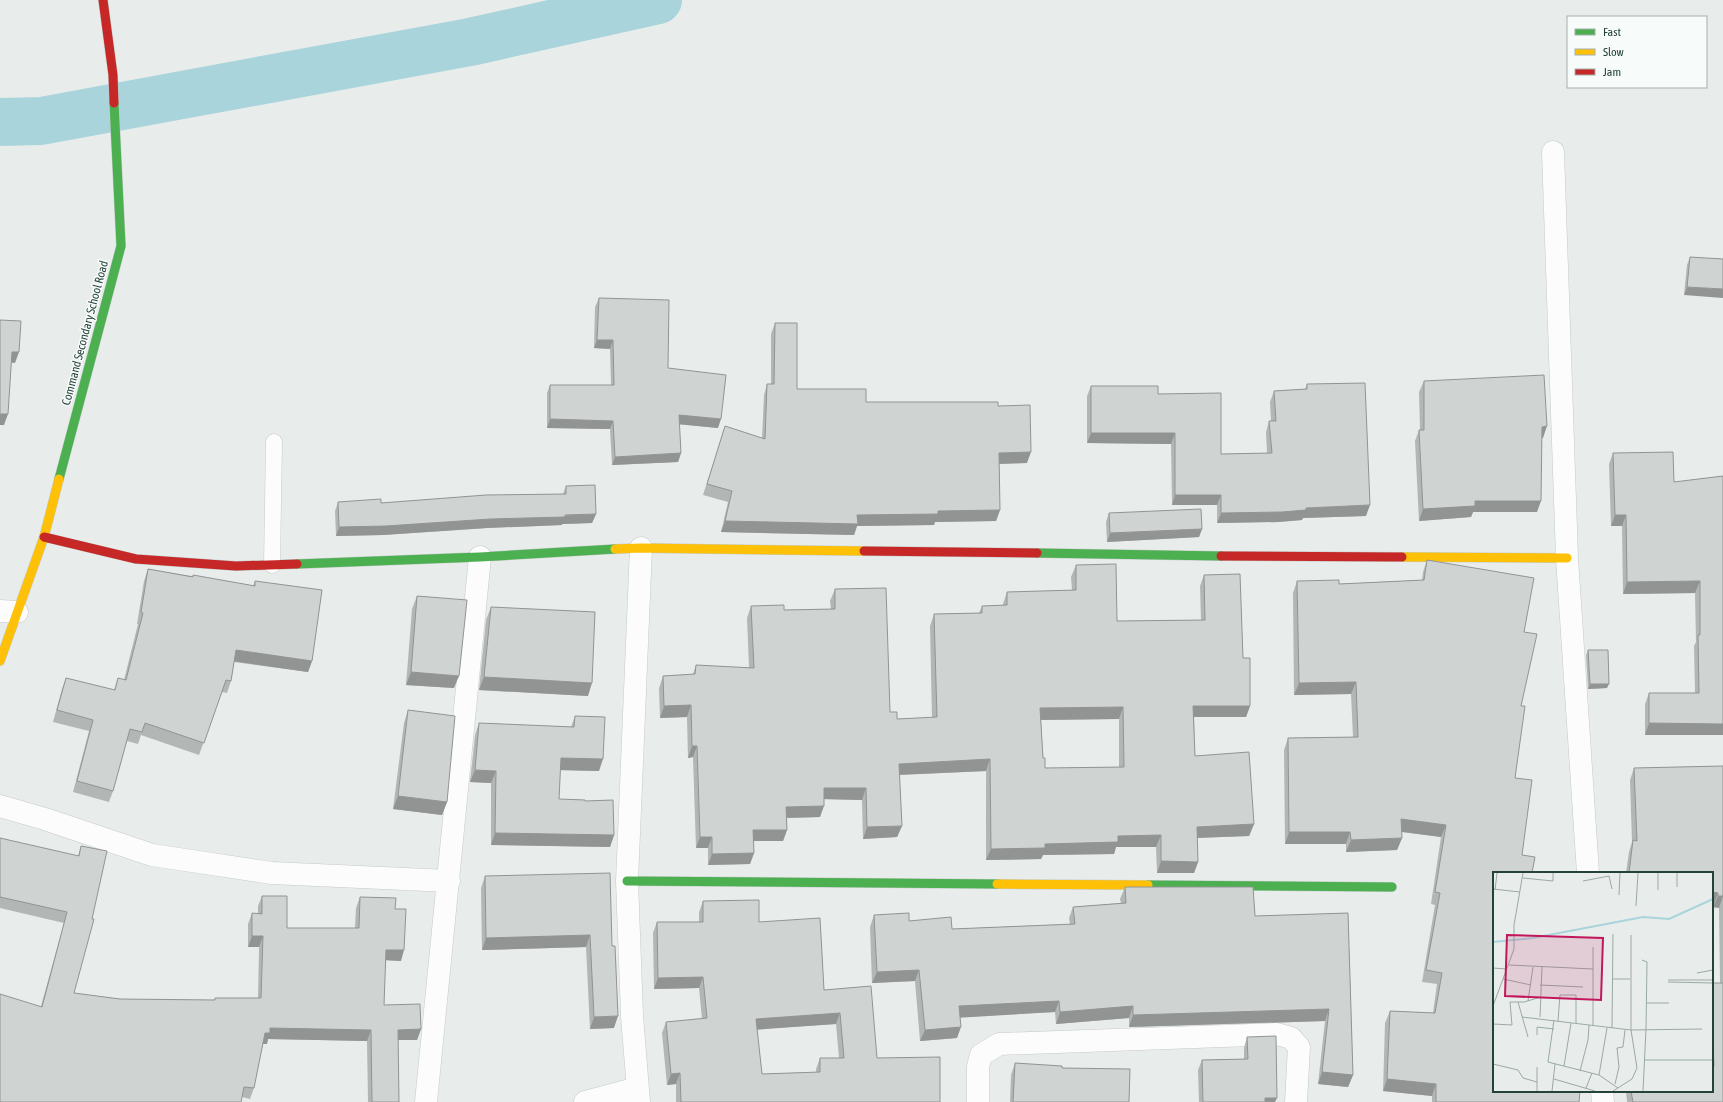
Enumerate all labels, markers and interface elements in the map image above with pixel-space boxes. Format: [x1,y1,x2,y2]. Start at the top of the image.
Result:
legend [1567,16,1707,88]
text: Fast [1603,25,1621,39]
text: Slow [1603,45,1624,59]
text: Jam [1603,65,1621,79]
street label: Command Secondary School Road [59,259,111,407]
inset map [1493,872,1713,1092]

